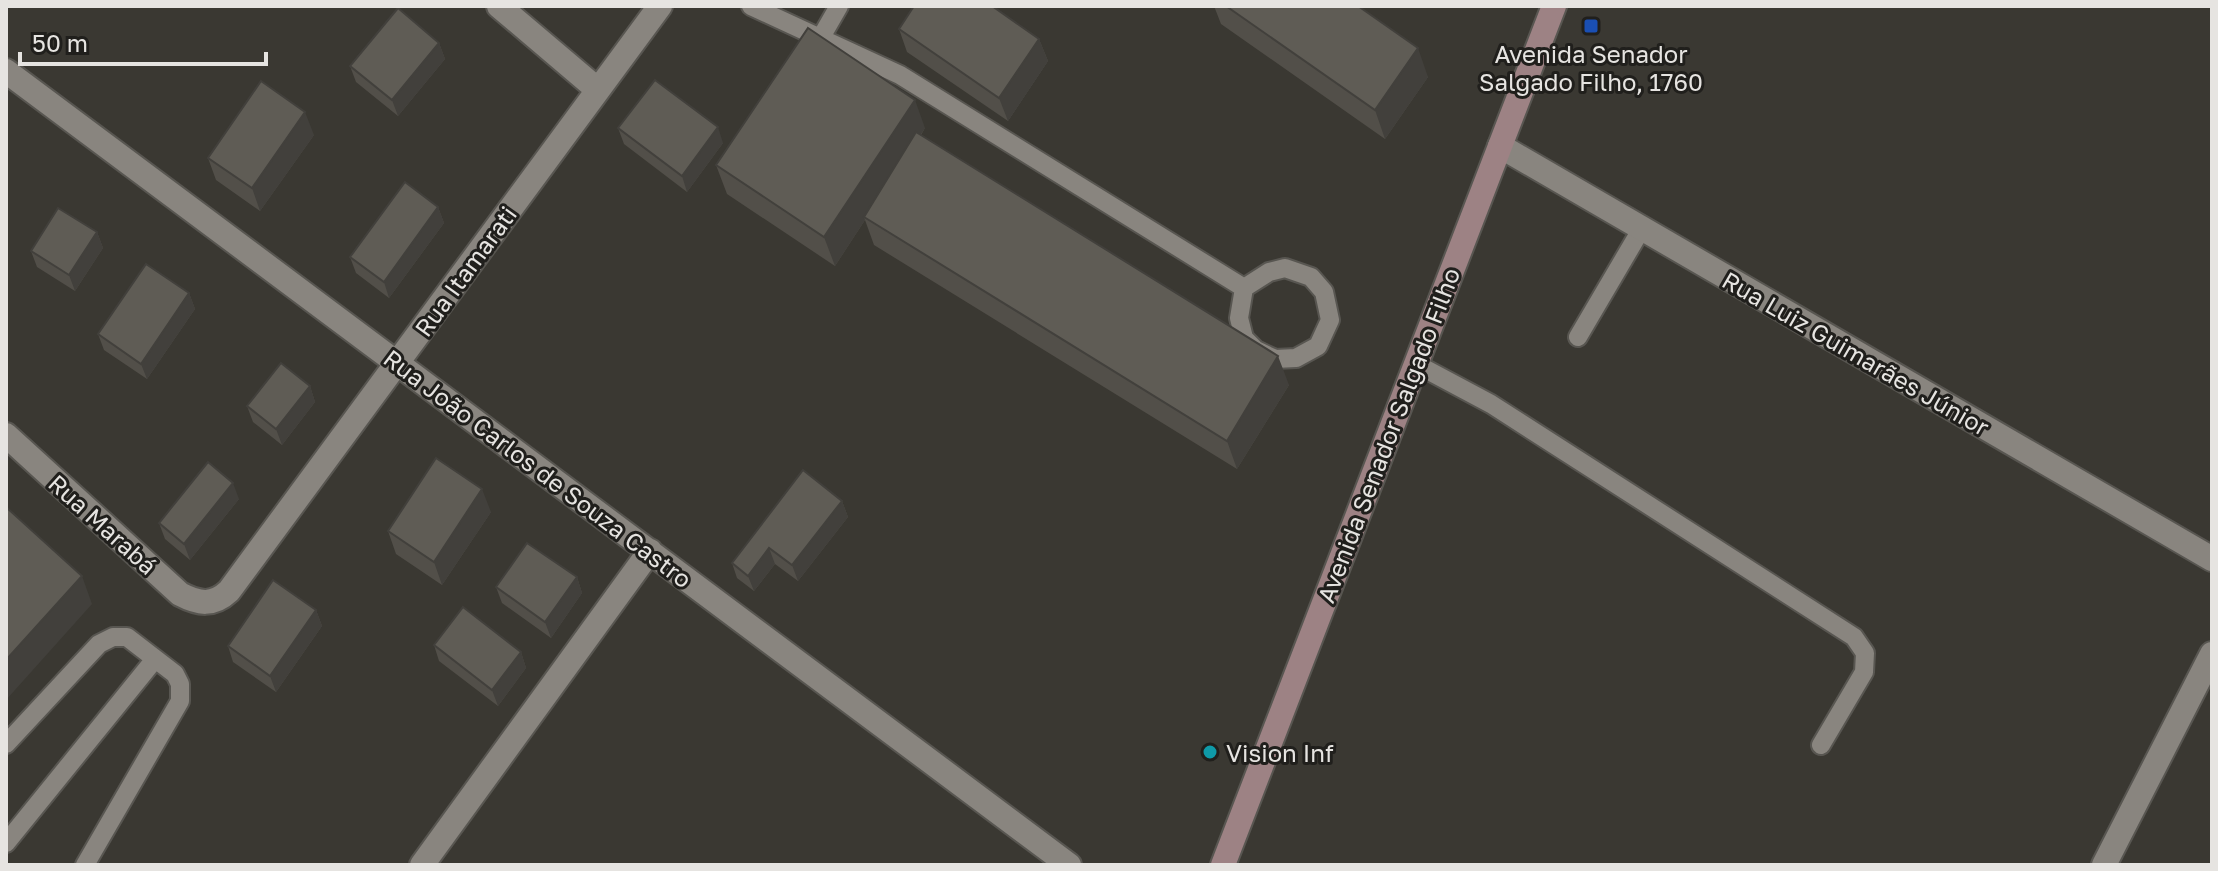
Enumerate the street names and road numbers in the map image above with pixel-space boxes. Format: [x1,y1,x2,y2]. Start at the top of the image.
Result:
street label: Rua Itamarati [408,200,522,342]
street label: Avenida Senador Salgado Filho [1311,263,1465,607]
street label: Rua Luiz Guimarães Júnior [1717,265,1995,441]
street label: Rua João Carlos de Souza Castro [378,343,698,593]
street label: Rua Marabá [43,468,163,580]

